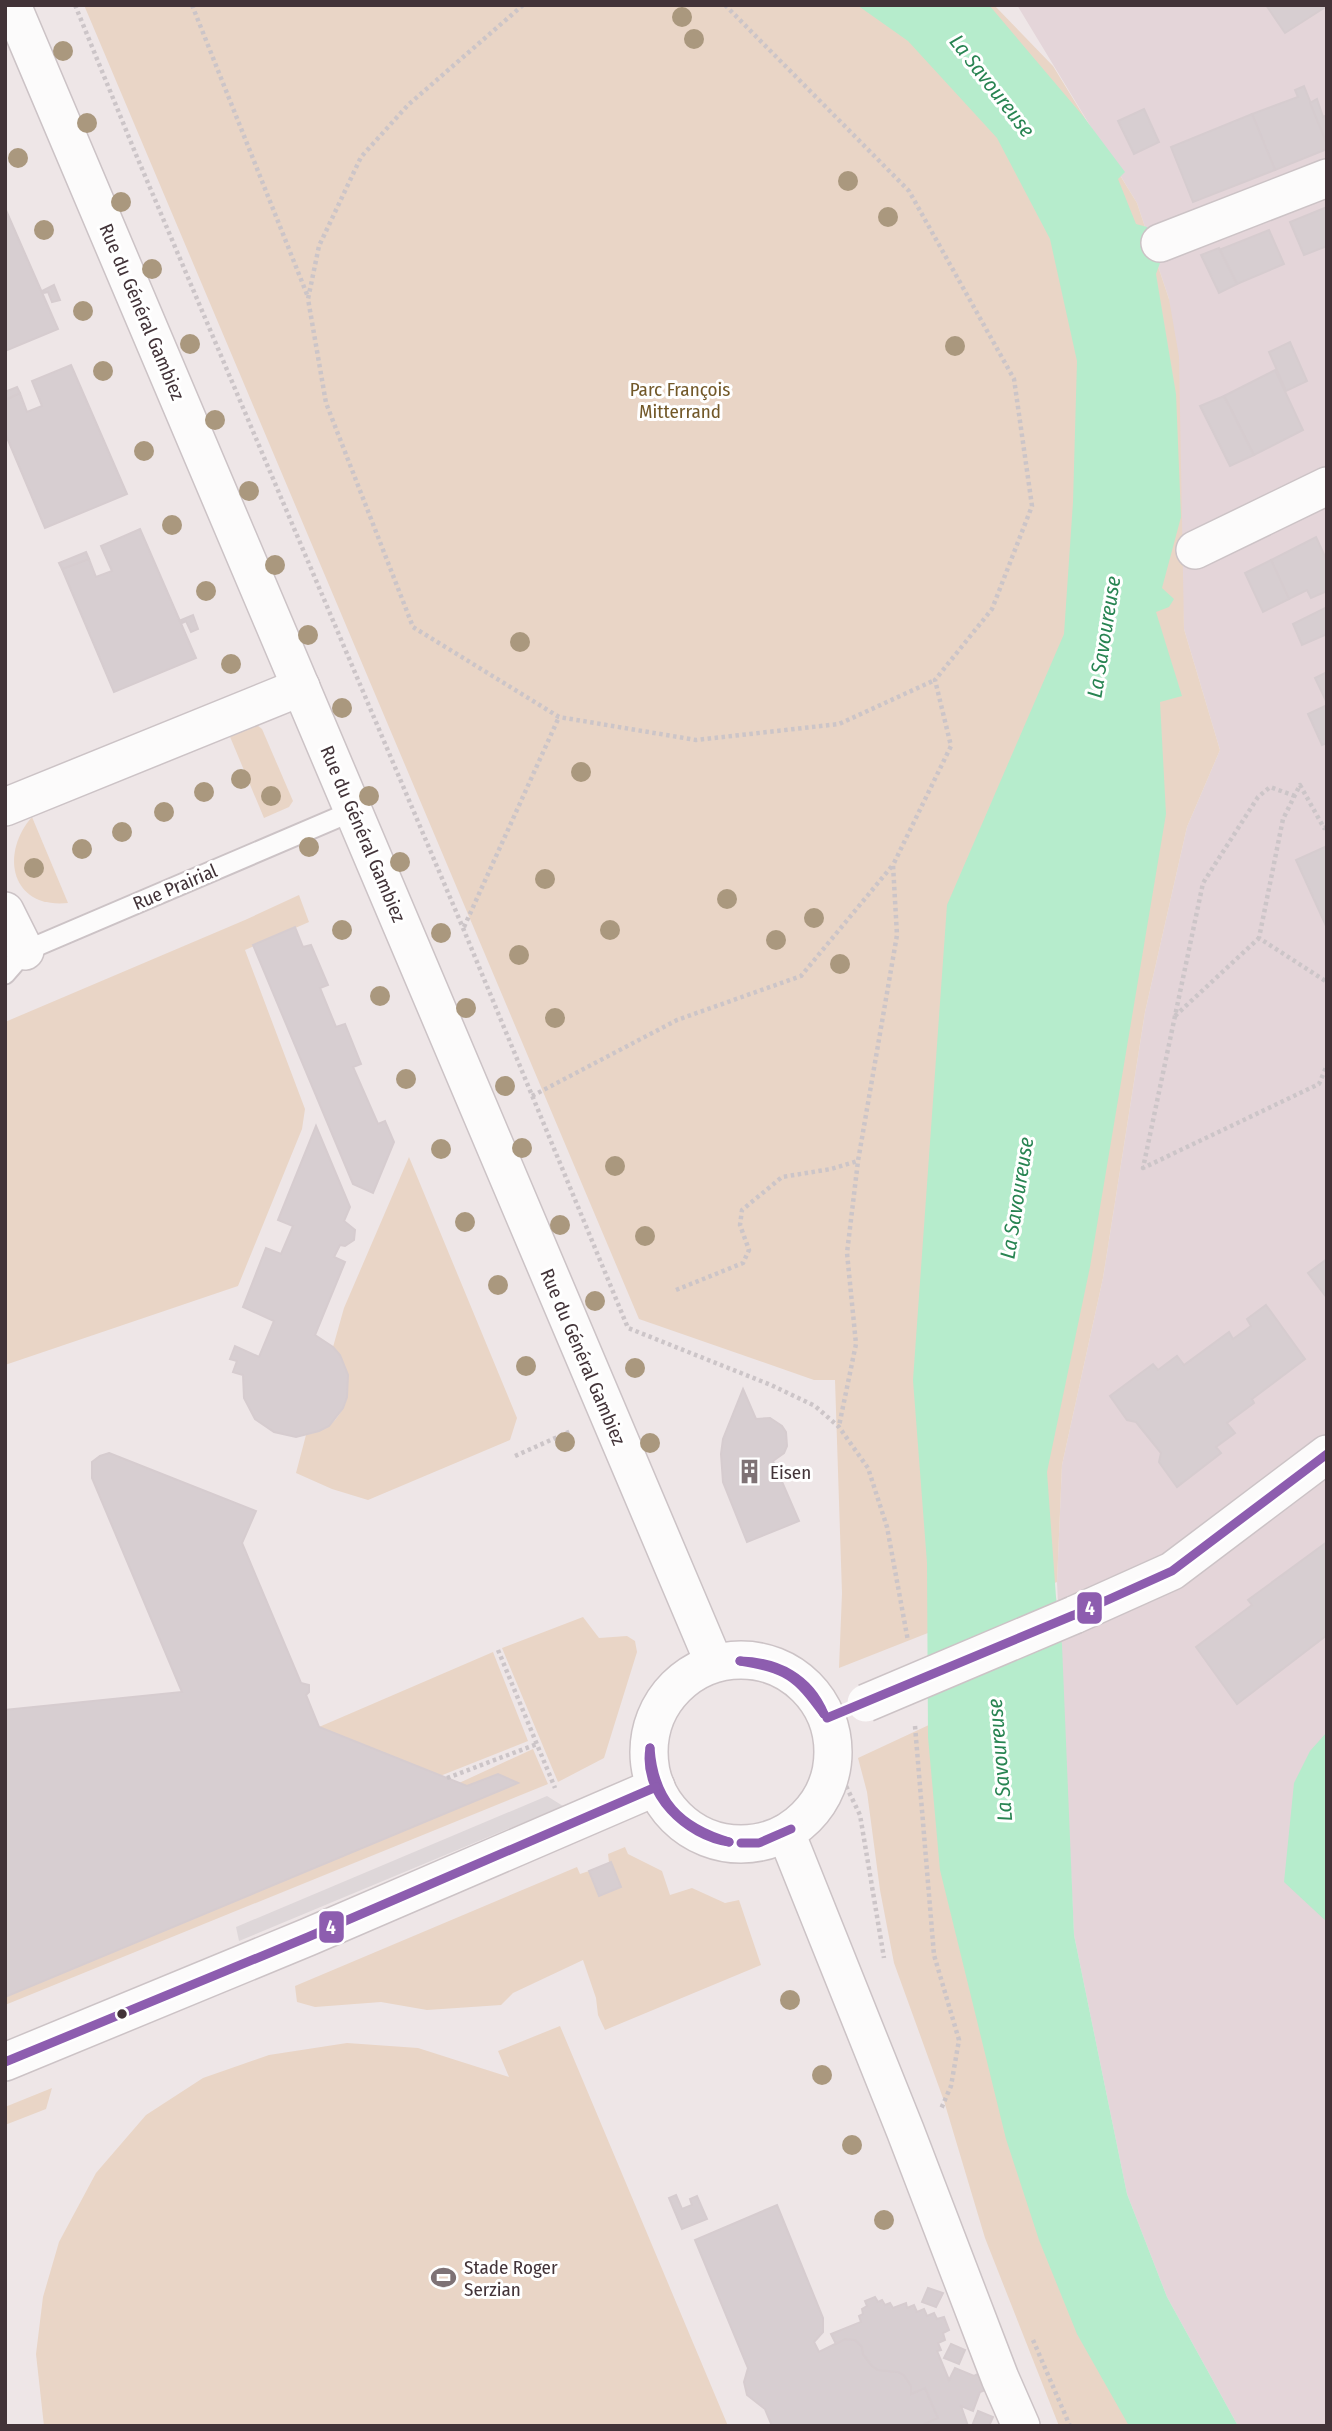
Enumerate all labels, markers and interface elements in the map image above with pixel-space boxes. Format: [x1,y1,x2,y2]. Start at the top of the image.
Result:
water label: La Savoureuse [944,30,1040,143]
street label: Rue du Général Gambiez [94,220,190,404]
park label: Parc François Mitterrand [630,378,730,423]
water label: La Savoureuse [1082,574,1126,700]
street label: Rue du Général Gambiez [315,742,411,926]
street label: Rue Prairial [129,859,221,915]
water label: La Savoureuse [995,1135,1039,1261]
street label: Rue du Général Gambiez [535,1265,631,1449]
building icon: Eisen [736,1458,764,1486]
place label: Eisen [770,1461,811,1484]
line badge: 4 [1076,1591,1103,1625]
text: 4 [1085,1597,1095,1620]
water label: La Savoureuse [982,1698,1018,1822]
line badge: 4 [318,1910,345,1944]
text: 4 [326,1916,336,1939]
unlabelled marker [115,2007,129,2021]
place label: Stade Roger Serzian [464,2256,558,2301]
sports icon: Stade Roger Serzian [430,2264,458,2292]

